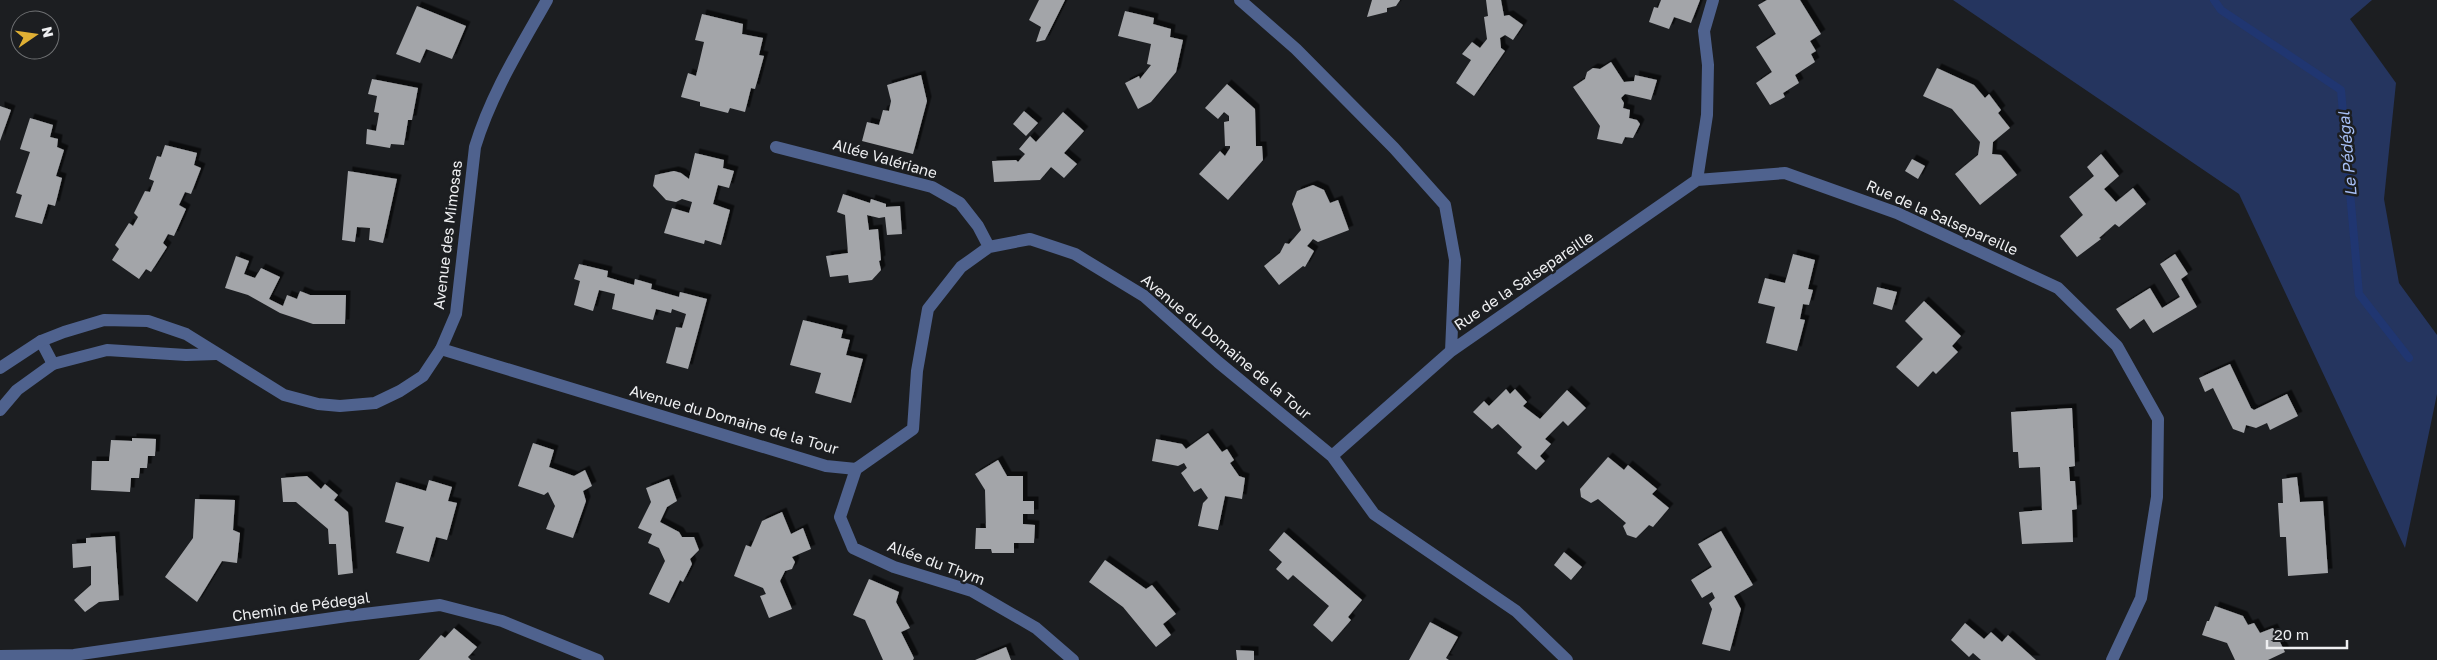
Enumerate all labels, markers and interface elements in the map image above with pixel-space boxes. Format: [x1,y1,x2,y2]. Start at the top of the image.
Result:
north arrow [10,10,60,60]
text: N [39,25,58,39]
water label: Le Pédégal [2333,110,2361,197]
street label: Allée Valériane [831,135,940,182]
street label: Avenue des Mimosas [429,159,465,310]
street label: Rue de la Salsepareille [1864,176,2021,259]
street label: Rue de la Salsepareille [1450,227,1597,333]
street label: Avenue du Domaine de la Tour [1138,270,1315,423]
street label: Avenue du Domaine de la Tour [628,381,841,458]
street label: Allée du Thym [885,536,987,588]
street label: Chemin de Pédegal [231,587,371,625]
scale bar [2267,618,2347,650]
text: 20 m [2274,625,2309,643]

